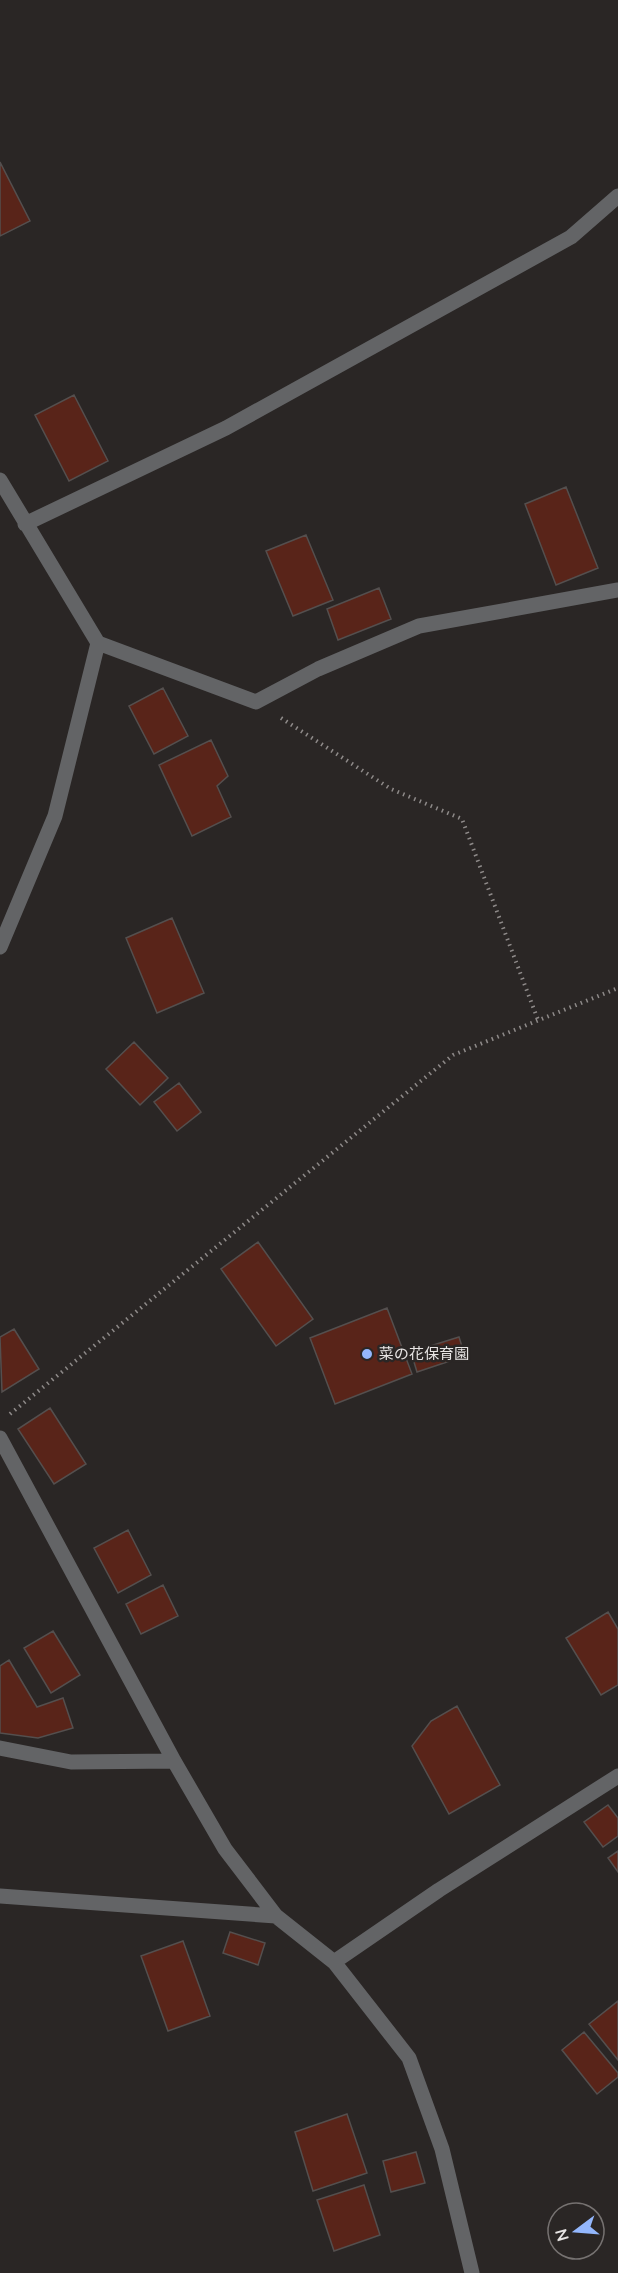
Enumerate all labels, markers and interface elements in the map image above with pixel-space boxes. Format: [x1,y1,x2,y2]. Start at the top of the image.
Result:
place label: 菜の花保育園 [379,1344,469,1364]
marker: 菜の花保育園 [360,1347,374,1361]
north arrow [546,2201,606,2261]
text: N [550,2226,575,2244]

